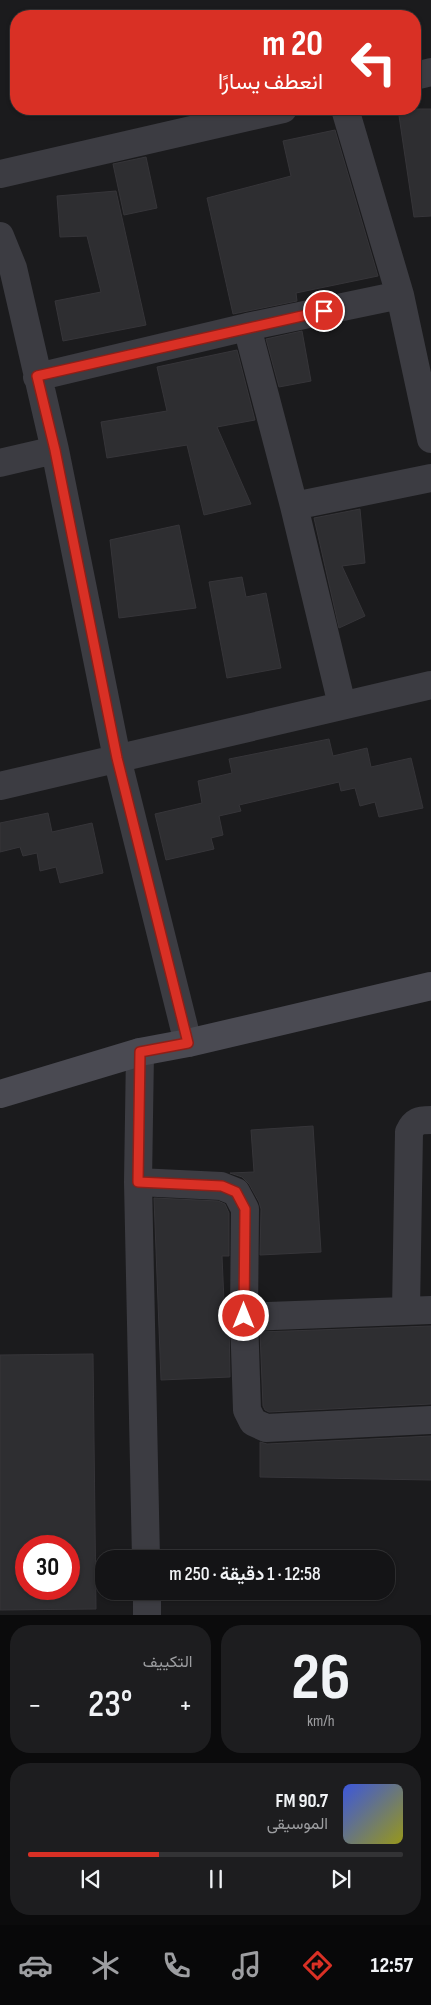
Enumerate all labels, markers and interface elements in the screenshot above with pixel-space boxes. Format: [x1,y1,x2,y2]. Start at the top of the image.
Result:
text: 20 m [262,23,323,66]
icon: left [341,30,406,95]
text: انعطف يسارًا [218,69,323,96]
pin [303,290,345,332]
icon: arrive [310,297,338,325]
position arrow [217,1289,269,1341]
speed limit sign: 30 [15,1535,80,1600]
text: 12:58 · 1 دقيقة · 250 m [169,1563,321,1586]
text: 26 [291,1640,350,1718]
text: التكييف [143,1653,193,1672]
text: 23° [88,1682,133,1727]
text: − [28,1689,42,1722]
text: + [179,1689,193,1722]
text: km/h [307,1712,335,1731]
text: 90.7 FM [276,1790,328,1813]
text: الموسيقى [267,1815,328,1834]
icon: previous [77,1865,105,1893]
icon: pause [202,1865,230,1893]
icon: next [327,1865,355,1893]
icon: car [18,1948,53,1983]
icon: climate [88,1948,123,1983]
icon: phone [159,1948,194,1983]
icon: music [229,1948,264,1983]
icon: directions [300,1948,335,1983]
text: 12:57 [371,1952,413,1979]

